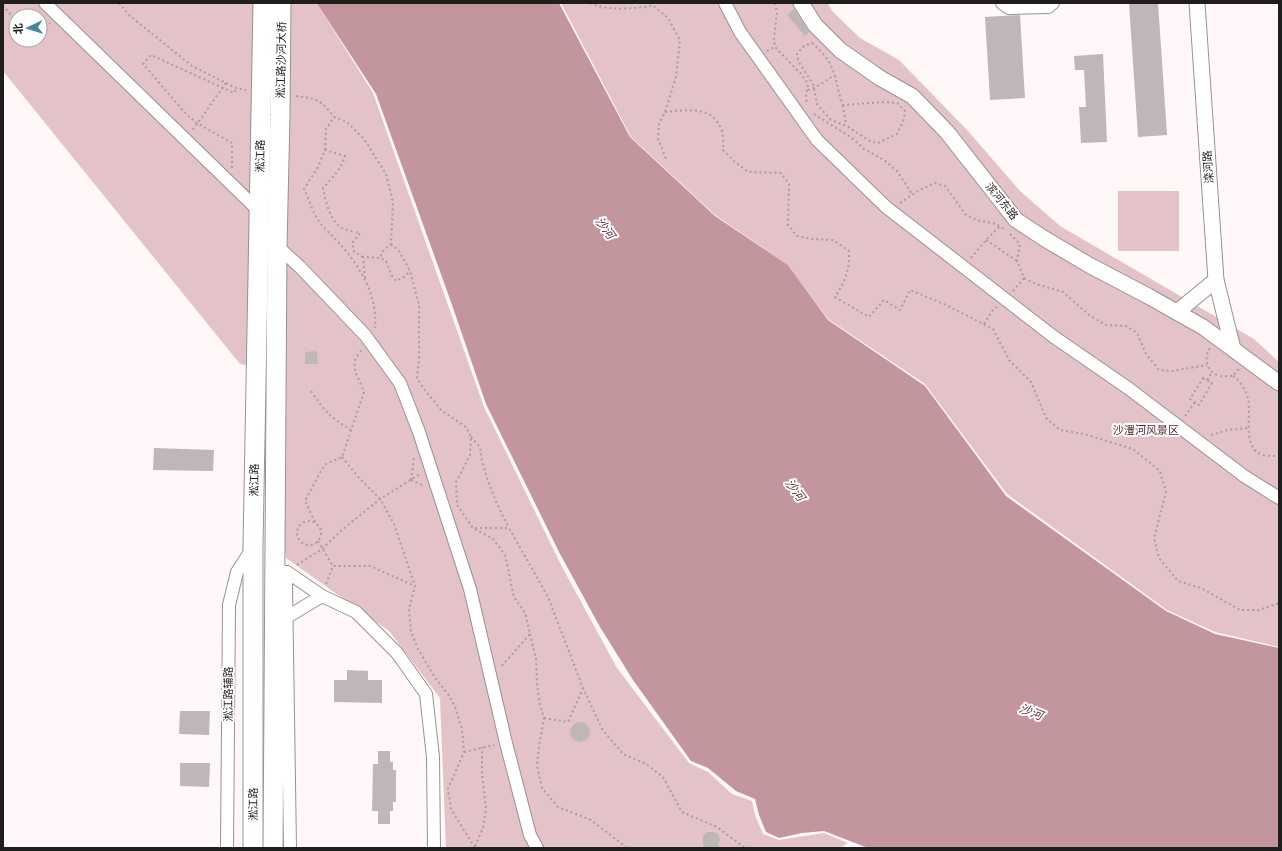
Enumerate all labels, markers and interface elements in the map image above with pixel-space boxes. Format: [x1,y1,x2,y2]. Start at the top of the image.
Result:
north arrow [8,8,48,48]
street label: 淞江路沙河大桥 [274,21,288,99]
text: 北 [12,23,24,35]
street label: 淞江路 [254,139,266,173]
street label: 滦河路 [1201,150,1215,184]
street label: 滨河东路 [983,180,1021,222]
water label: 沙河 [592,214,619,243]
park label: 沙澧河风景区 [1113,424,1179,436]
street label: 淞江路 [248,463,260,497]
water label: 沙河 [782,476,809,505]
street label: 淞江路辅路 [222,667,234,722]
water label: 沙河 [1017,701,1047,724]
street label: 淞江路 [247,788,259,821]

